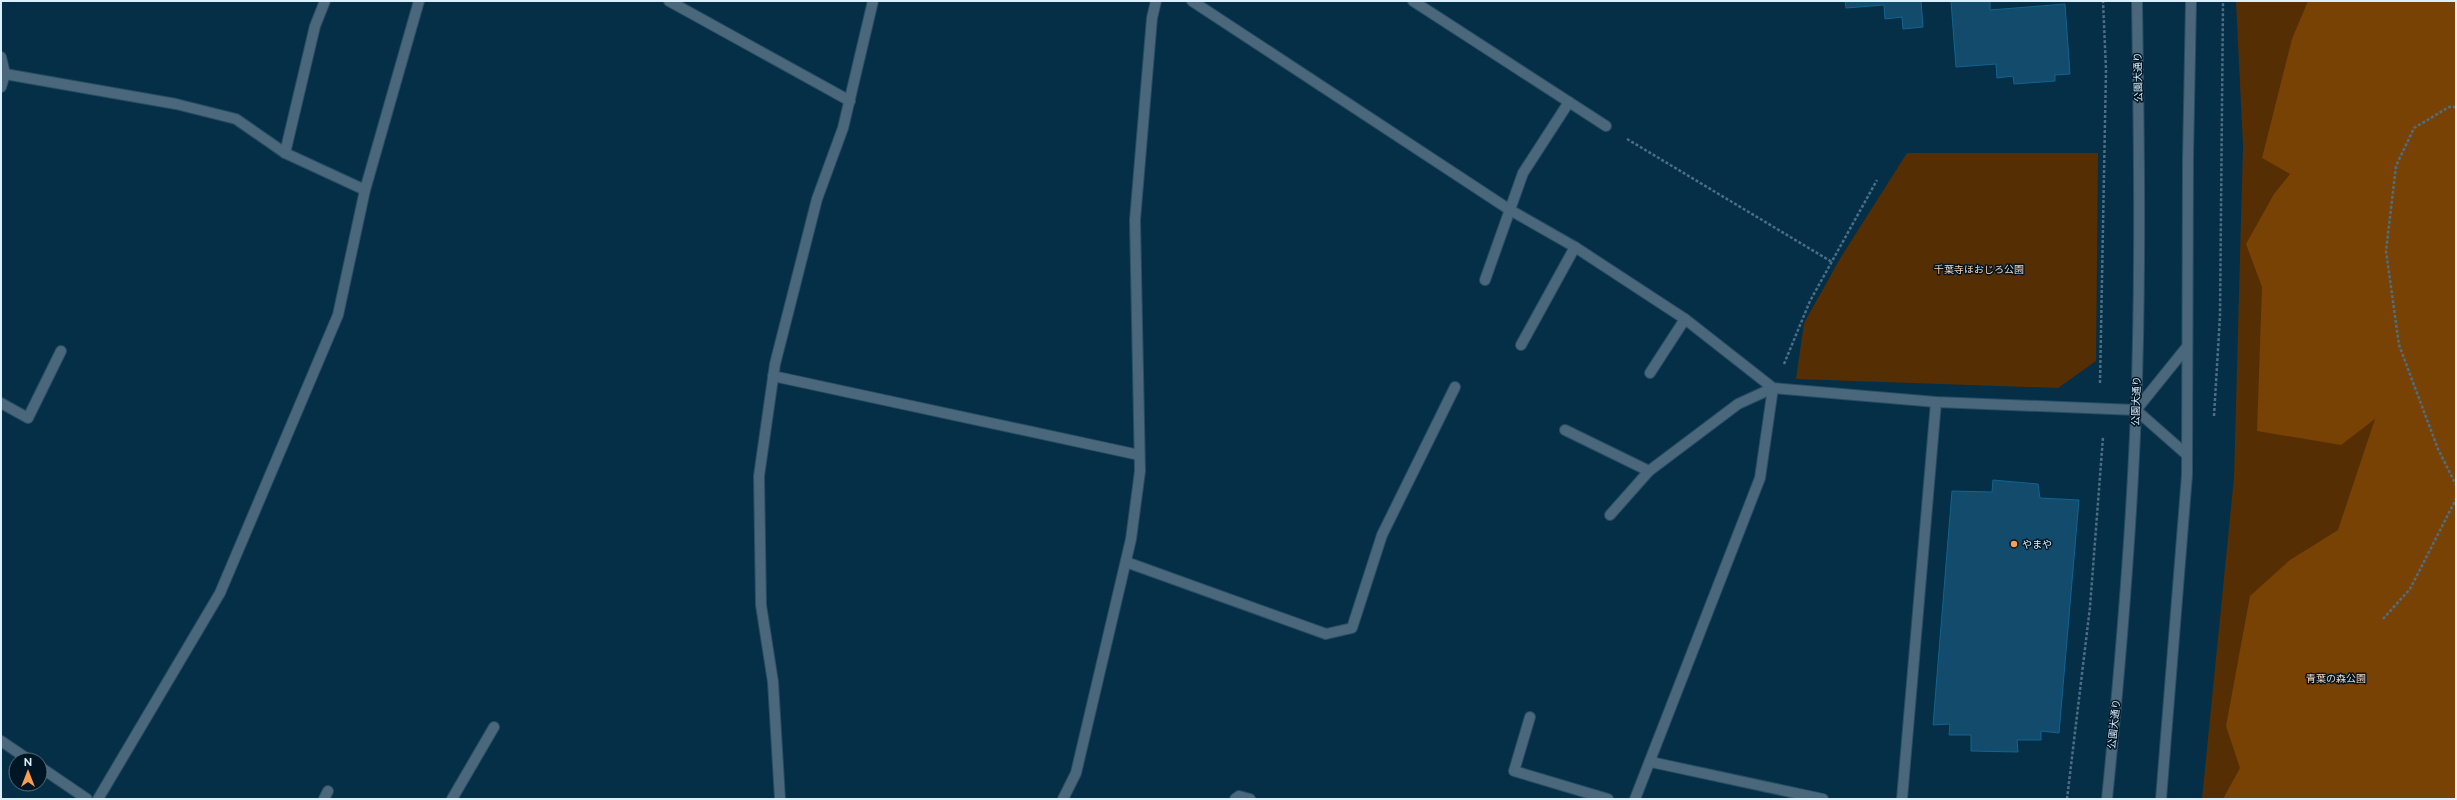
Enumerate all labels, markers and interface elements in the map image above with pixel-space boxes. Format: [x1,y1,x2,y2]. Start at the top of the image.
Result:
street label: 公園大通り [2132,52,2144,102]
park label: 千葉寺ほおじろ公園 [1934,264,2024,275]
street label: 公園大通り [2130,376,2142,426]
marker: やまや [2009,539,2019,549]
place label: やまや [2022,539,2052,550]
park label: 青葉の森公園 [2306,673,2366,684]
street label: 公園大通り [2106,699,2122,749]
north arrow [8,752,48,792]
text: N [24,756,32,769]

